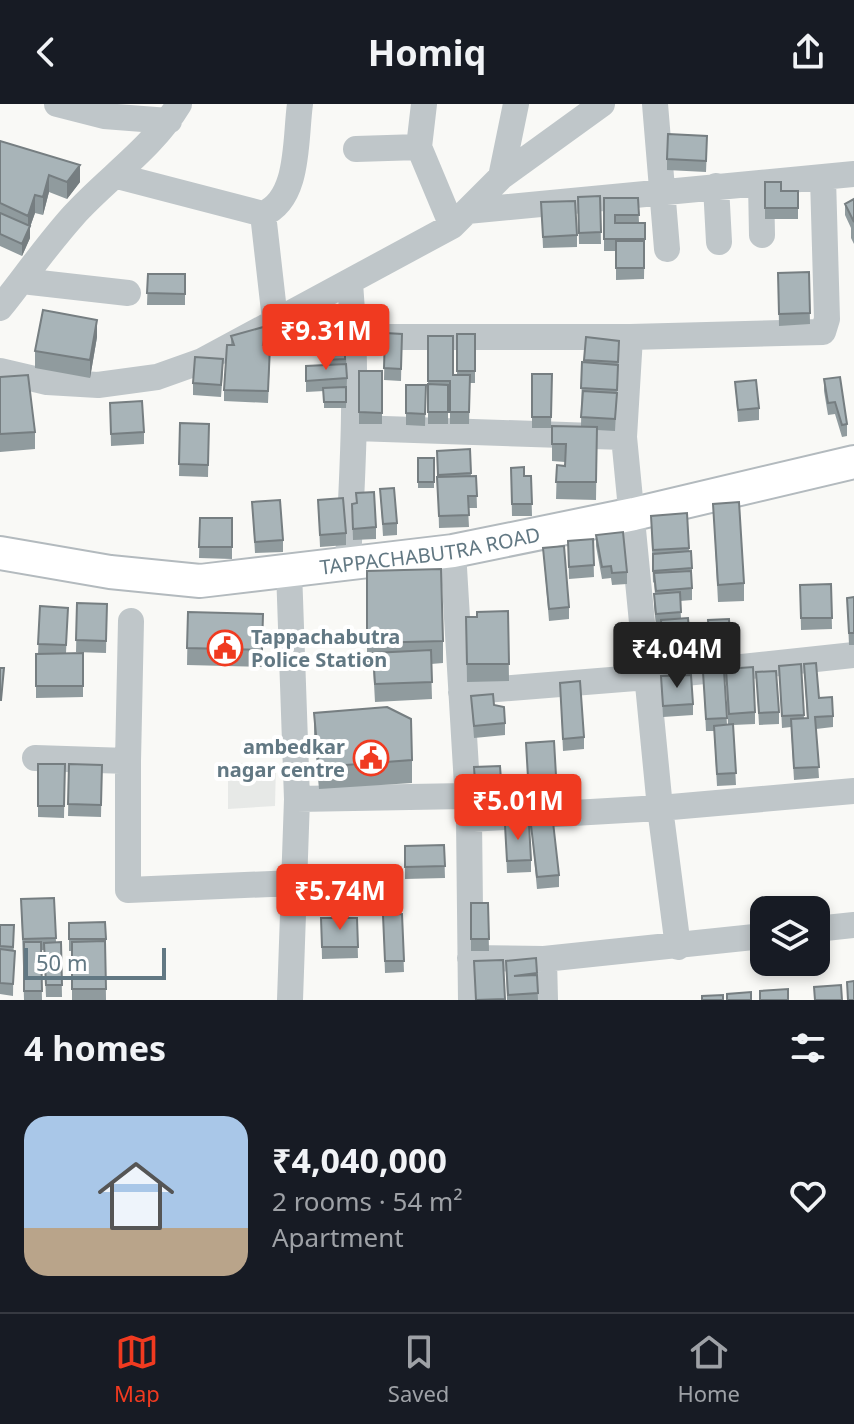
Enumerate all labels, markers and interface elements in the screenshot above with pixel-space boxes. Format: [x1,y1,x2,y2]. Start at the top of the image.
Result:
text: Homiq [368,28,486,77]
icon: back [24,30,68,74]
icon: share [786,30,830,74]
pin: ₹9.31M [261,304,391,372]
text: ₹9.31M [280,312,372,348]
street label: TAPPACHABUTRA ROAD [318,520,542,580]
pin: ₹4.04M [612,622,742,690]
place label: Tappachabutra Police Station [251,623,400,673]
public building icon: Tappachabutra Police Station [206,629,244,667]
text: ₹4.04M [631,630,723,666]
place label: ambedkar nagar centre [217,733,345,783]
public building icon: ambedkar nagar centre [352,739,390,777]
pin: ₹5.01M [453,774,583,842]
text: ₹5.01M [472,782,564,818]
pin: ₹5.74M [275,864,405,932]
text: ₹5.74M [294,872,386,908]
map controls [750,896,830,976]
button: layers [750,896,830,976]
scale bar [24,944,166,980]
text: 50 m [36,947,87,977]
text: 4 homes [24,1025,166,1071]
icon: filters [786,1026,830,1070]
text: ₹4,040,000 [272,1137,447,1183]
icon: home [88,1148,184,1244]
icon: heart [786,1174,830,1218]
text: 2 rooms · 54 m² [272,1183,462,1219]
text: Apartment [272,1219,404,1255]
tab: Map [114,1330,160,1408]
tab: Saved [388,1330,449,1408]
tab: Home [677,1330,740,1408]

